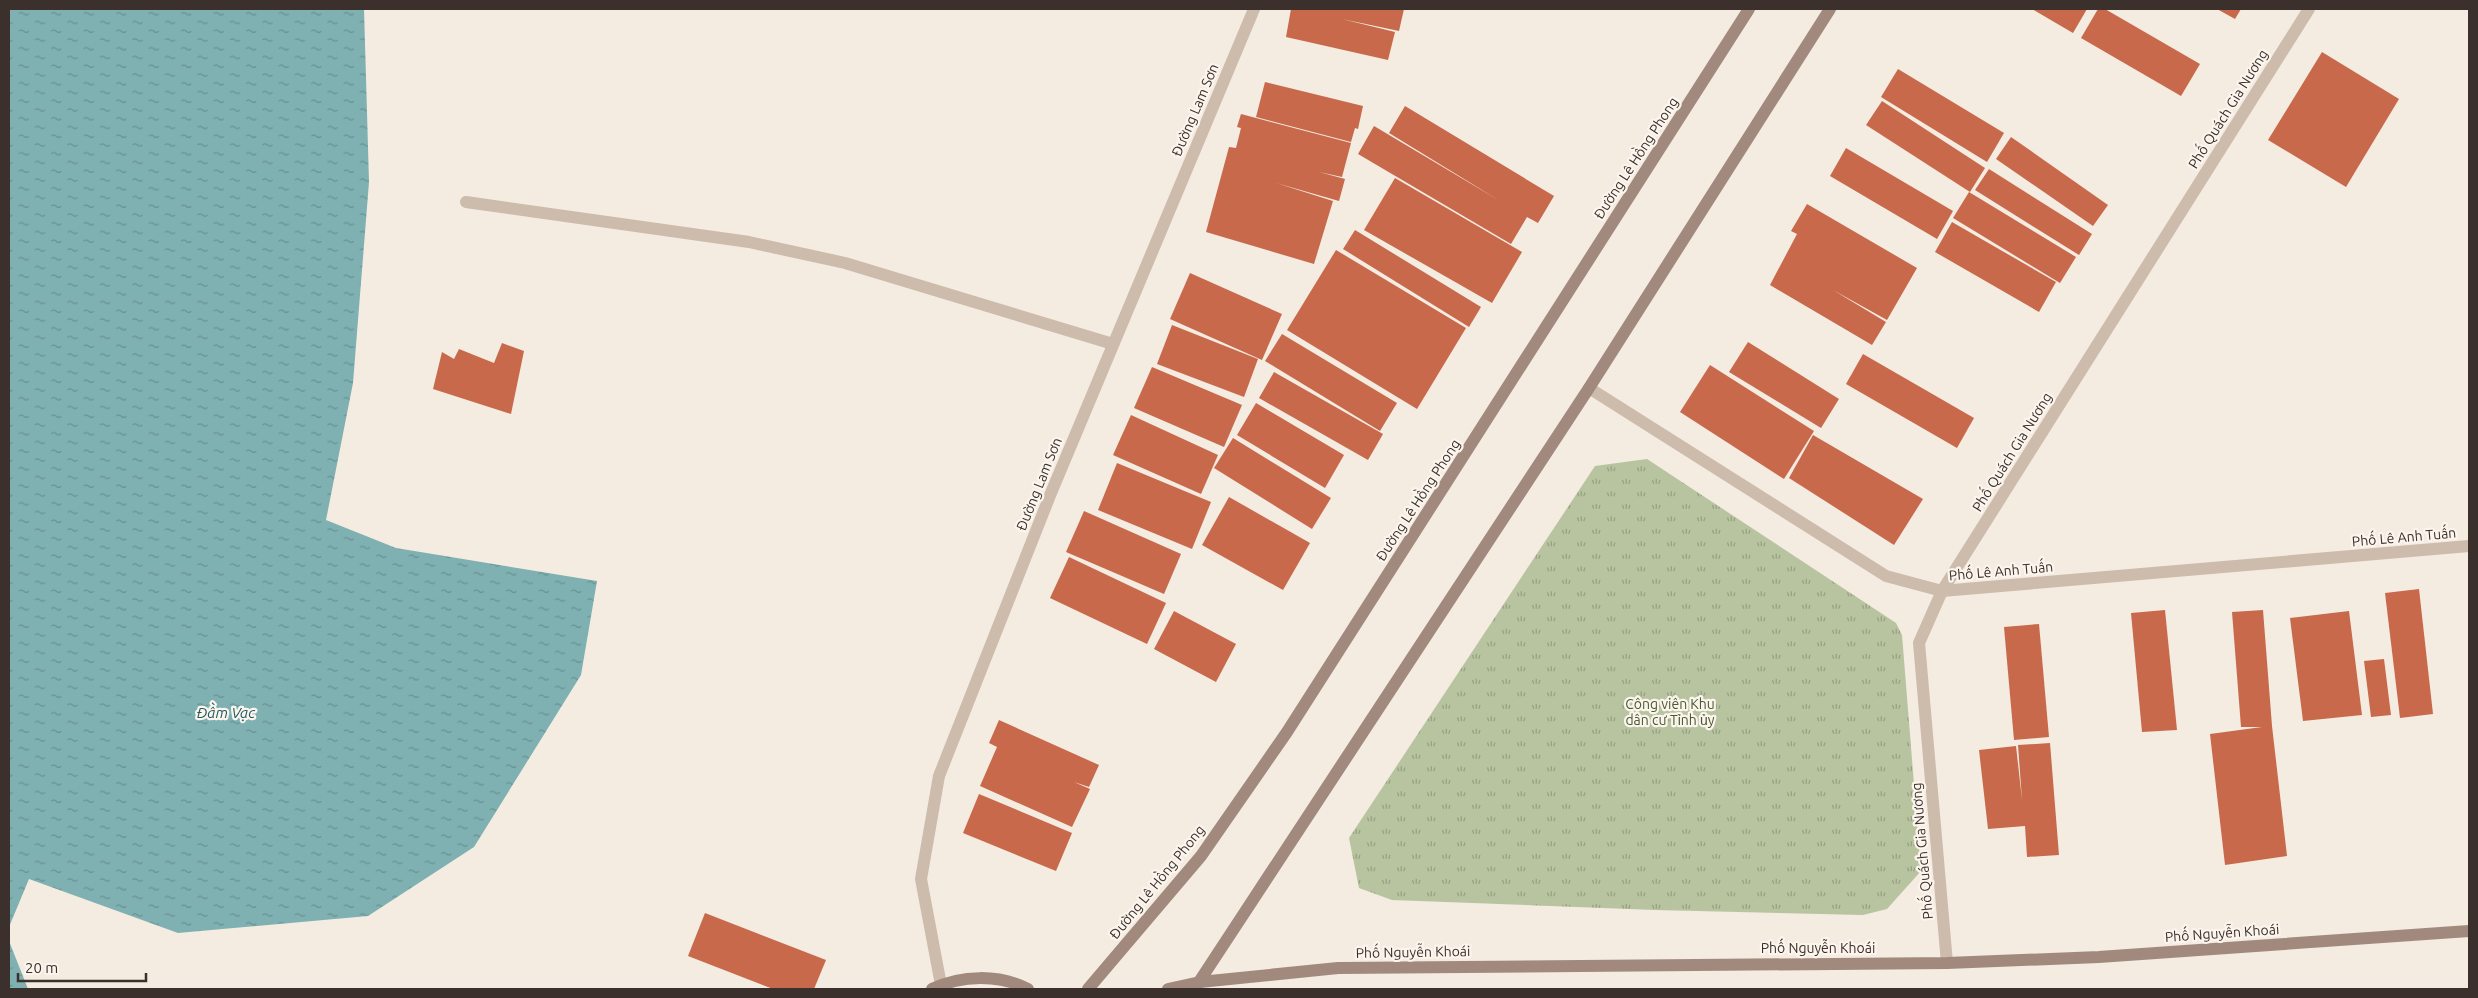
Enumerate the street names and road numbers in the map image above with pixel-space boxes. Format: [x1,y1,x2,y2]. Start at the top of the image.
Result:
street label: Phố Quách Gia Nương [2183,45,2271,171]
street label: Đường Lam Sơn [1168,61,1222,159]
street label: Đường Lê Hồng Phong [1589,93,1681,222]
street label: Phố Quách Gia Nương [1967,388,2055,514]
street label: Đường Lam Sơn [1013,435,1065,533]
street label: Đường Lê Hồng Phong [1371,435,1463,564]
street label: Phố Lê Anh Tuấn [2351,522,2457,550]
street label: Phố Lê Anh Tuấn [1948,556,2054,584]
street label: Phố Quách Gia Nương [1906,782,1936,920]
street label: Đường Lê Hồng Phong [1104,820,1208,942]
street label: Phố Nguyễn Khoái [2164,919,2280,945]
street label: Phố Nguyễn Khoái [1761,938,1875,956]
street label: Phố Nguyễn Khoái [1355,941,1470,961]

